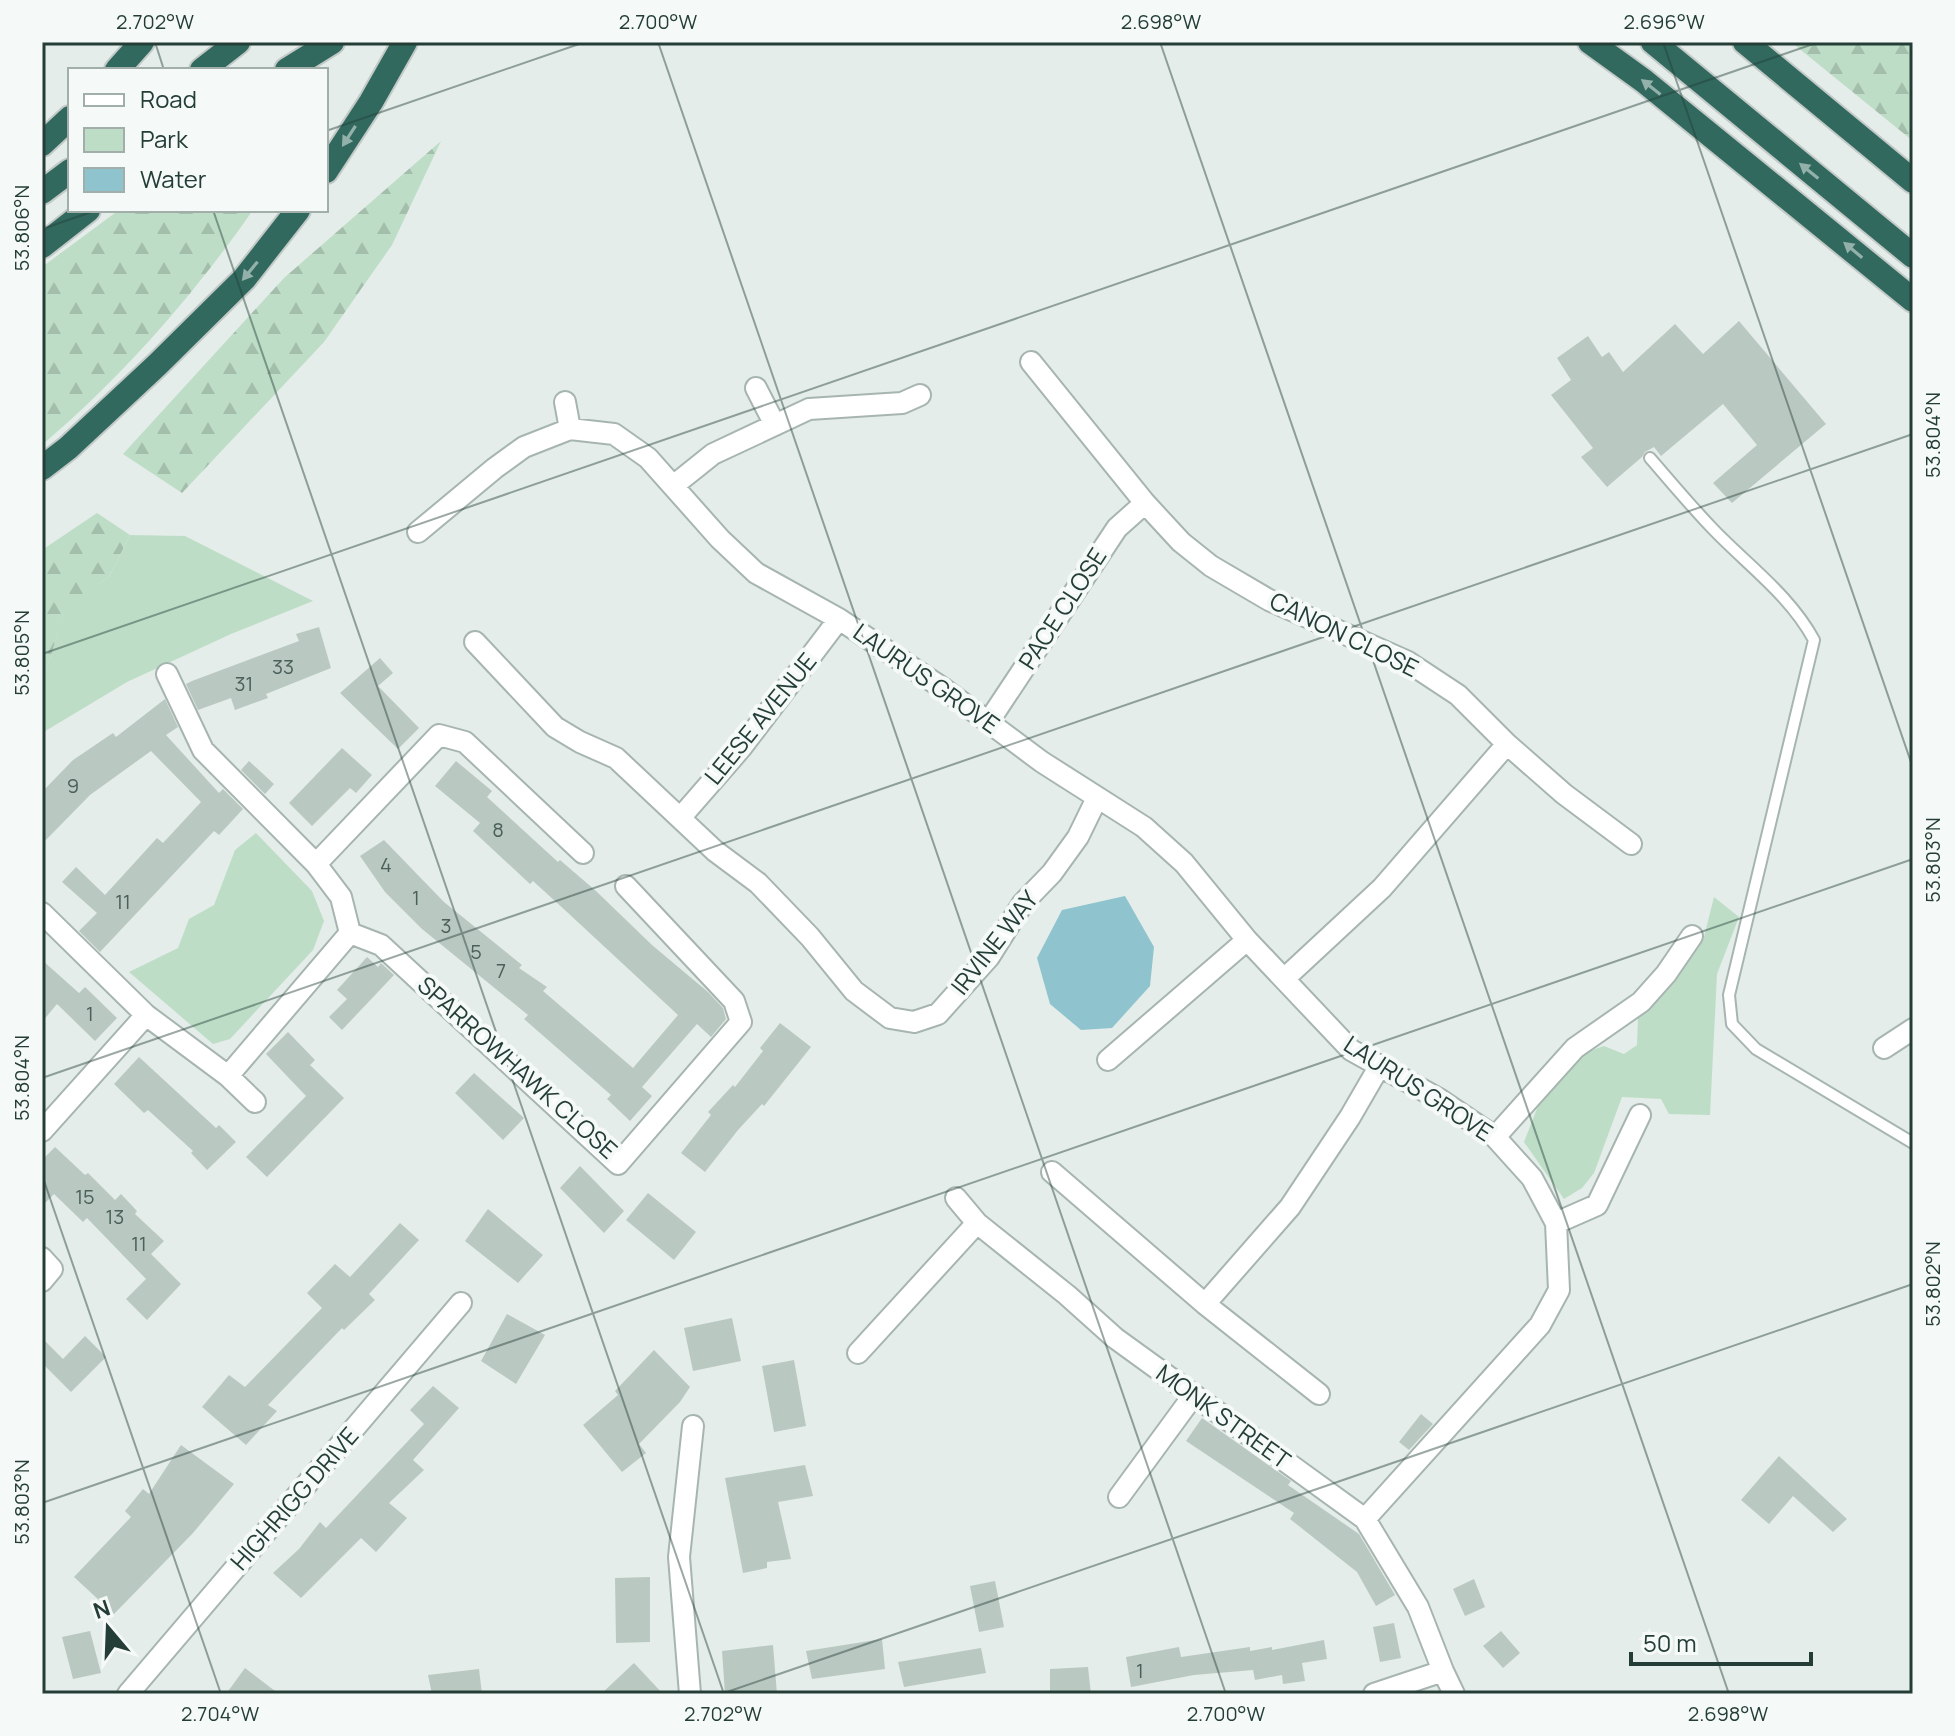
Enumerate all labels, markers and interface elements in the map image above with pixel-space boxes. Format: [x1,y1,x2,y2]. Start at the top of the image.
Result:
text: 2.702°W [116,8,194,35]
text: 2.700°W [619,8,698,35]
text: 2.698°W [1121,8,1201,35]
text: 2.696°W [1623,8,1705,35]
legend [68,68,328,212]
one-way arrow [1641,79,1661,95]
text: Road [140,82,197,115]
text: Park [140,122,189,155]
one-way arrow [341,126,356,147]
text: Water [140,162,207,195]
one-way arrow [1800,163,1820,180]
text: 53.806°N [8,185,35,271]
one-way arrow [1843,242,1863,259]
one-way arrow [242,261,259,281]
text: 53.804°N [1919,392,1946,478]
street label: PACE CLOSE [1010,541,1113,675]
street label: CANON CLOSE [1265,583,1425,684]
text: 53.805°N [8,610,35,696]
street label: LAURUS GROVE [847,615,1007,740]
street label: LEESE AVENUE [696,645,823,791]
house number: 33 [272,653,294,680]
house number: 31 [235,670,253,697]
house number: 9 [67,772,79,799]
house number: 8 [492,816,504,843]
text: 53.803°N [1919,817,1946,903]
house number: 4 [380,851,392,878]
street label: IRVINE WAY [943,883,1045,1001]
house number: 1 [412,884,420,911]
house number: 11 [115,888,131,915]
house number: 3 [440,912,452,939]
house number: 5 [470,938,482,965]
house number: 7 [496,957,506,984]
street label: SPARROWHAWK CLOSE [411,968,625,1166]
house number: 1 [86,1000,94,1027]
street label: LAURUS GROVE [1338,1027,1500,1148]
text: 53.804°N [8,1035,35,1121]
house number: 15 [75,1183,95,1210]
house number: 13 [106,1203,124,1230]
house number: 11 [131,1230,147,1257]
text: 53.802°N [1919,1241,1946,1327]
street label: MONK STREET [1150,1356,1298,1476]
street label: HIGHRIGG DRIVE [222,1419,365,1577]
text: 53.803°N [8,1459,35,1545]
north arrow [68,1588,148,1668]
text: N [89,1592,114,1626]
scale bar [1631,1616,1811,1666]
text: 50 m [1643,1626,1697,1659]
house number: 1 [1136,1657,1144,1684]
text: 2.704°W [181,1700,259,1727]
text: 2.702°W [684,1700,762,1727]
text: 2.700°W [1187,1700,1266,1727]
text: 2.698°W [1688,1700,1768,1727]

